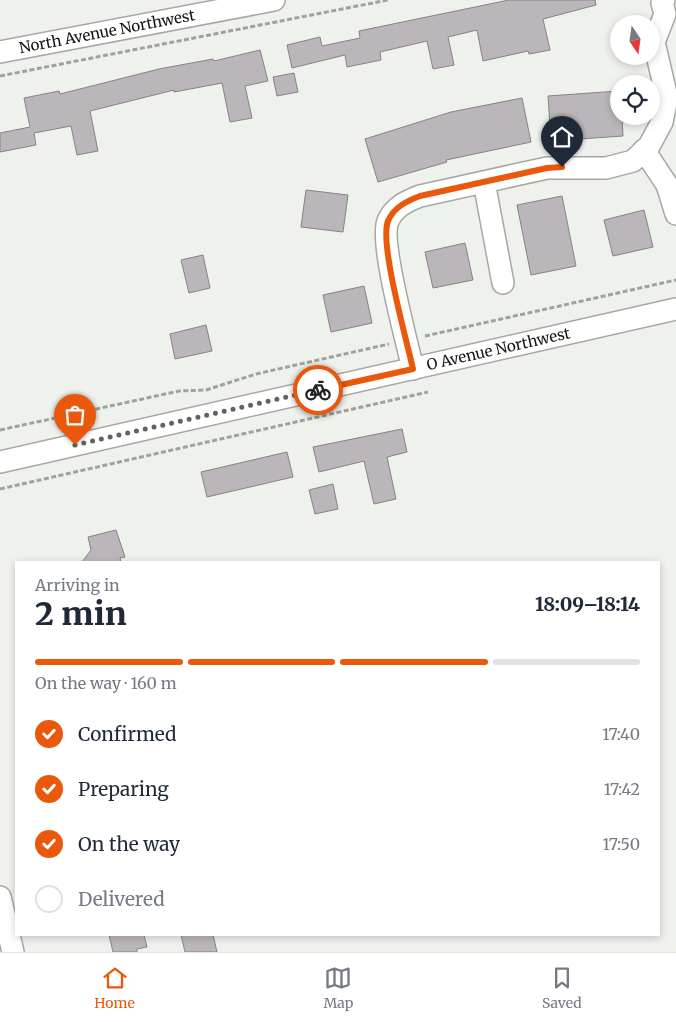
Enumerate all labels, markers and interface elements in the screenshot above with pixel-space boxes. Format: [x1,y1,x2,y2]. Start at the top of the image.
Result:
street label: North Avenue Northwest [18,5,197,57]
north arrow [610,15,660,65]
map controls [610,15,660,125]
button: locate [610,75,660,125]
pin [541,116,583,167]
icon: home [548,123,576,151]
street label: O Avenue Northwest [425,323,572,374]
courier [293,365,343,415]
icon: bike [304,376,332,404]
pin [54,394,96,445]
icon: bag [61,401,89,429]
text: Arriving in [35,575,120,595]
text: 18:09–18:14 [535,592,640,616]
text: 2 min [35,594,127,634]
text: On the way · 160 m [35,673,177,693]
icon: check [35,720,63,748]
text: Confirmed [78,722,176,746]
text: 17:40 [602,724,640,744]
icon: check [35,775,63,803]
text: Preparing [78,777,169,801]
text: 17:42 [604,779,640,799]
icon: check [35,830,63,858]
text: On the way [78,832,180,856]
text: 17:50 [602,834,640,854]
text: Delivered [78,887,165,911]
tab: Home [94,964,135,1012]
tab: Map [323,964,353,1012]
tab: Saved [542,964,582,1012]

